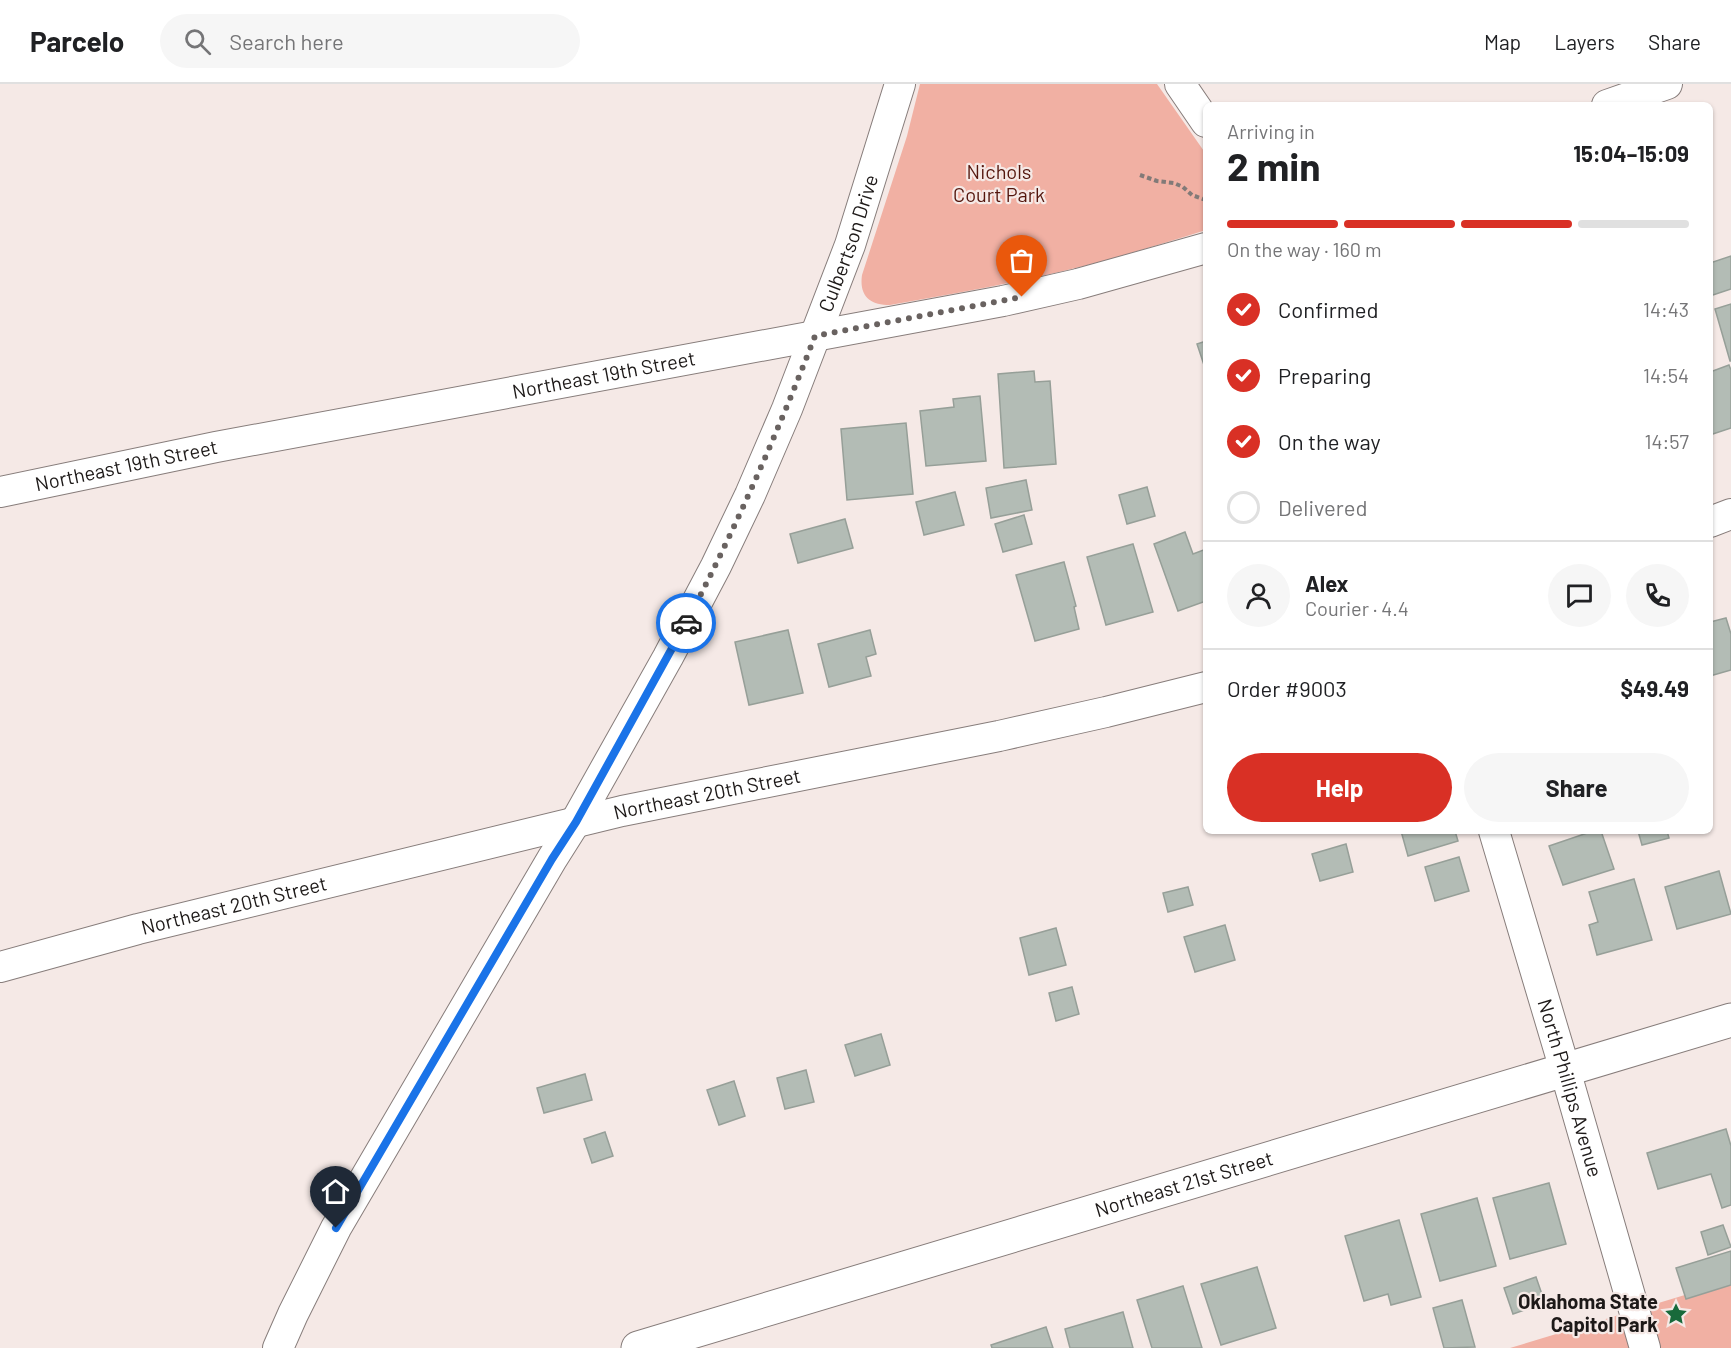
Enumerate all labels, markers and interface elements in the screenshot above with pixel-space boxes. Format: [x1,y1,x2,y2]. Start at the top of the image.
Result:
search box [160,14,580,68]
text: Parcelo [30,24,124,58]
icon: search [181,25,214,58]
text: Search here [229,28,344,54]
text: Map [1484,29,1521,54]
text: Layers [1554,29,1615,54]
text: Share [1648,29,1701,54]
text: Arriving in [1227,119,1315,143]
text: 15:04–15:09 [1573,140,1689,166]
text: 2 min [1227,142,1320,189]
park label: Nichols Court Park [953,159,1045,206]
street label: Culbertson Drive [813,171,882,315]
pin [996,235,1047,297]
text: On the way · 160 m [1227,237,1382,261]
icon: bag [1005,244,1038,277]
icon: check [1227,293,1260,326]
text: Confirmed [1278,296,1378,322]
text: 14:43 [1643,297,1689,321]
street label: Northeast 19th Street [510,345,697,403]
icon: check [1227,359,1260,392]
text: Preparing [1278,362,1371,388]
text: 14:54 [1643,363,1689,387]
icon: check [1227,425,1260,458]
text: On the way [1278,428,1381,454]
text: 14:57 [1644,429,1689,453]
street label: Northeast 19th Street [33,434,219,495]
text: Delivered [1278,494,1367,520]
button: person [1227,564,1290,627]
button: chat [1548,564,1611,627]
button: phone [1626,564,1689,627]
text: Alex [1305,570,1348,596]
courier [656,593,716,653]
text: Courier · 4.4 [1305,596,1409,620]
icon: car [670,607,703,640]
text: Order #9003 [1227,675,1347,701]
text: $49.49 [1620,675,1689,701]
button: Help [1227,753,1452,822]
button: Share [1464,753,1689,822]
street label: Northeast 20th Street [611,763,803,824]
street label: Northeast 20th Street [138,870,329,939]
street label: North Phillips Avenue [1534,996,1608,1180]
street label: Northeast 21st Street [1092,1145,1276,1221]
pin [310,1166,361,1228]
icon: home [319,1175,352,1208]
place label: Oklahoma State Capitol Park [1518,1289,1658,1336]
place icon: Oklahoma State Capitol Park [1663,1301,1689,1327]

